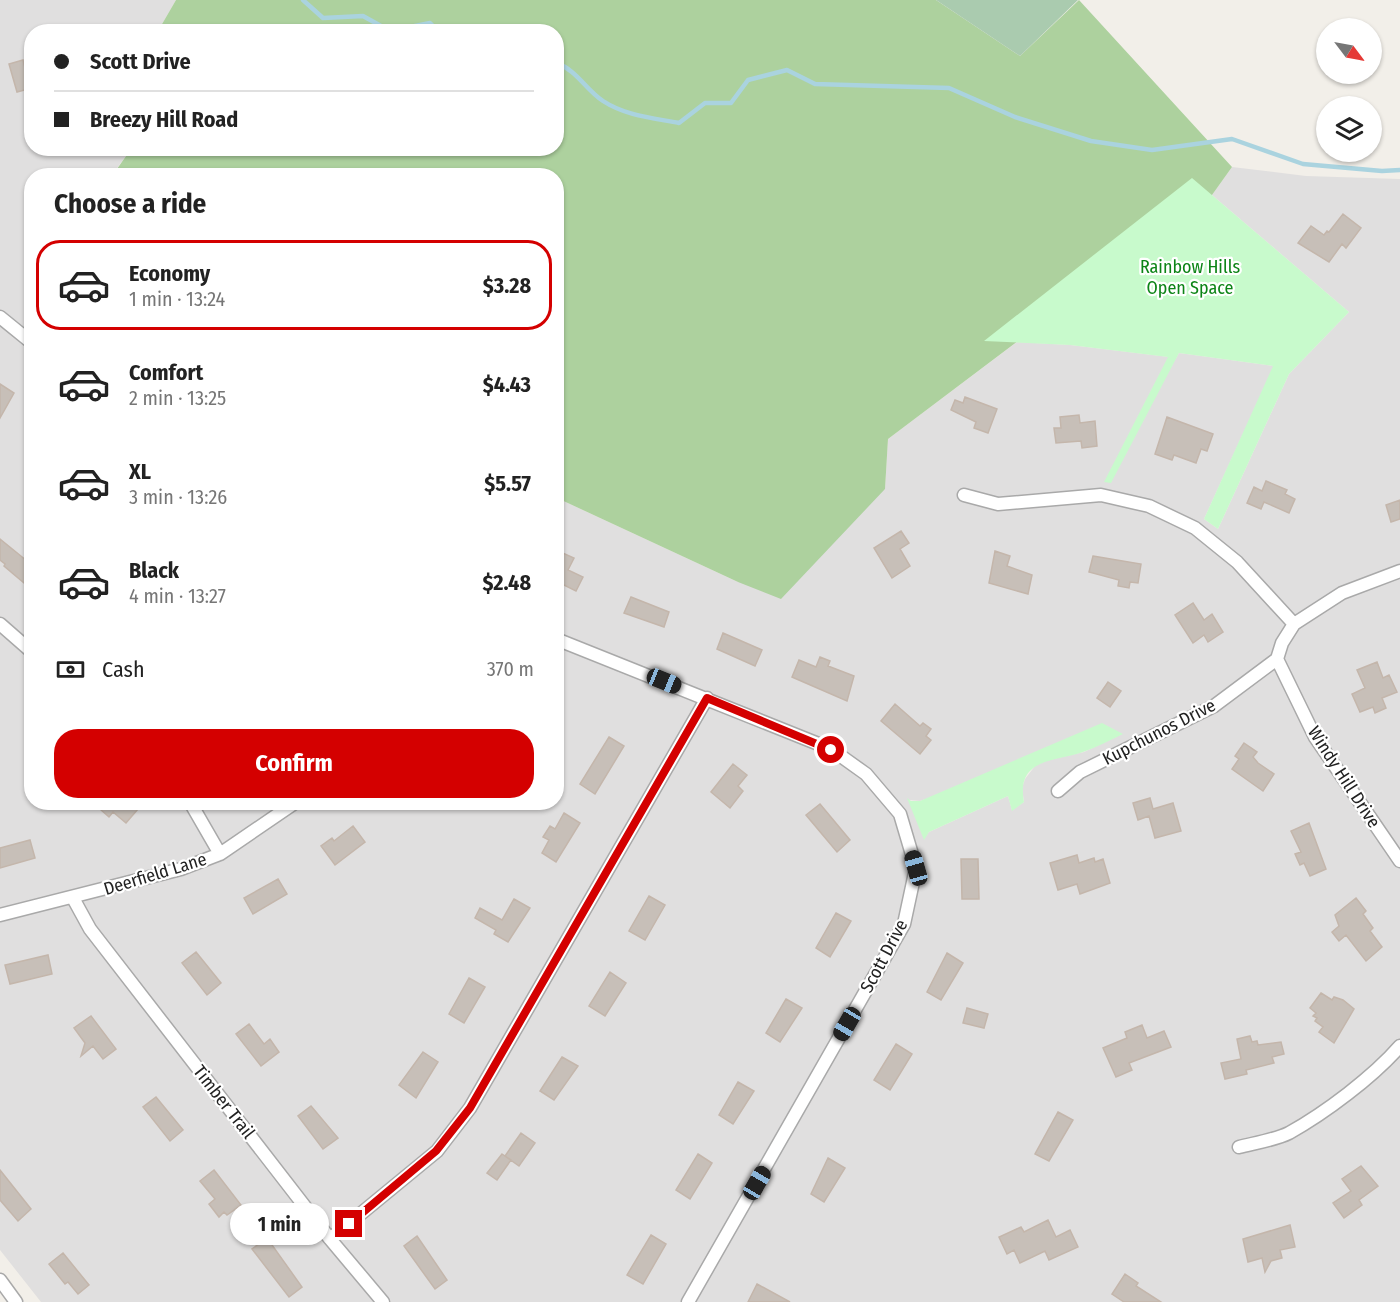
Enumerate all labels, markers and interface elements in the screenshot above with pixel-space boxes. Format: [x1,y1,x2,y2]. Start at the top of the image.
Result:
north arrow [1316,18,1382,84]
map controls [1316,18,1382,162]
text: Scott Drive [90,48,191,75]
button: layers [1316,96,1382,162]
text: Breezy Hill Road [90,106,238,133]
text: Choose a ride [54,188,206,220]
park label: Rainbow Hills Open Space [1140,256,1240,299]
icon: car [57,258,111,312]
text: Economy [129,260,210,287]
text: $3.28 [483,272,531,299]
text: 1 min · 13:24 [129,287,225,311]
icon: car [57,357,111,411]
text: Comfort [129,359,203,386]
text: $4.43 [483,371,531,398]
text: 2 min · 13:25 [129,386,226,410]
icon: car [57,456,111,510]
text: XL [129,458,151,485]
text: $5.57 [484,470,531,497]
text: 3 min · 13:26 [129,485,227,509]
icon: car [57,555,111,609]
text: Black [129,557,179,584]
text: $2.48 [483,569,531,596]
text: 4 min · 13:27 [129,584,226,608]
icon: cash [54,653,87,686]
text: Cash [102,656,145,683]
text: 370 m [487,657,534,681]
car [644,666,684,696]
street label: Kupchunos Drive [1099,694,1219,770]
street label: Windy Hill Drive [1303,722,1385,832]
button: Confirm [54,729,534,798]
route start [817,736,844,763]
street label: Deerfield Lane [101,848,209,900]
car [902,848,930,888]
street label: Scott Drive [856,915,913,996]
car [830,1004,864,1044]
street label: Timber Trail [188,1061,260,1143]
car [740,1163,774,1203]
callout: 1 min [229,1203,328,1245]
route end [335,1210,362,1237]
text: 1 min [258,1212,301,1236]

